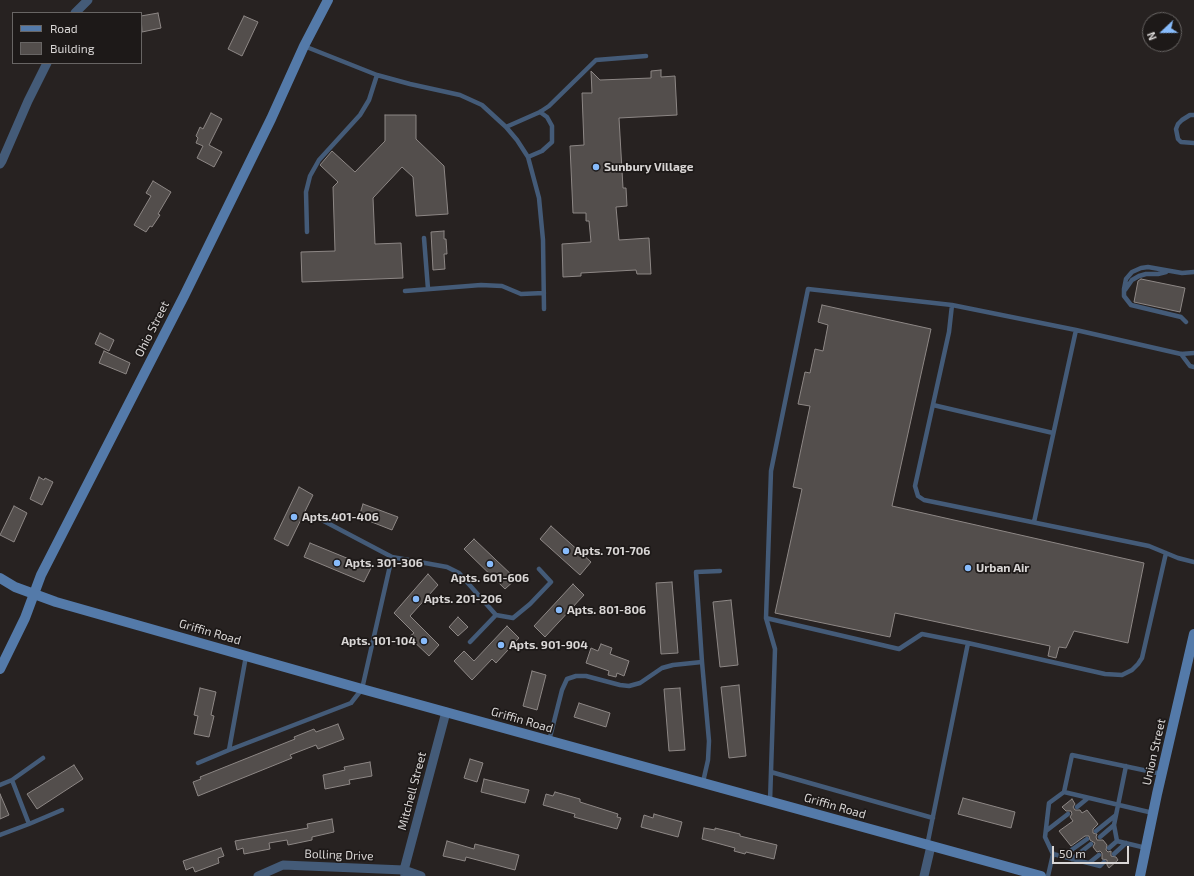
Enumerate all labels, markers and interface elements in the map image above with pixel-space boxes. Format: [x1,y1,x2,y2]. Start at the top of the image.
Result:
legend [12,12,142,64]
north arrow [1142,12,1182,52]
text: Road [50,21,78,35]
text: N [1144,30,1159,42]
text: Building [50,41,94,55]
place label: Sunbury Village [604,160,693,174]
marker: Sunbury Village [591,162,601,172]
street label: Ohio Street [132,299,172,359]
place label: Apts.401-406 [302,510,379,524]
marker: Apts.401-406 [289,512,299,522]
place label: Apts. 701-706 [574,544,650,558]
marker: Apts. 701-706 [561,546,571,556]
place label: Apts. 301-306 [345,556,423,570]
marker: Apts. 301-306 [332,558,342,568]
marker: Apts. 601-606 [485,559,495,569]
place label: Urban Air [976,561,1029,575]
marker: Urban Air [963,563,973,573]
place label: Apts. 601-606 [451,571,529,585]
place label: Apts. 201-206 [424,592,502,606]
marker: Apts. 201-206 [411,594,421,604]
place label: Apts. 801-806 [567,603,646,617]
marker: Apts. 801-806 [554,605,564,615]
street label: Griffin Road [177,616,243,648]
place label: Apts. 101-104 [341,634,416,648]
marker: Apts. 101-104 [419,636,429,646]
place label: Apts. 901-904 [509,638,588,652]
marker: Apts. 901-904 [496,640,506,650]
street label: Griffin Road [489,704,555,736]
street label: Union Street [1139,717,1169,787]
street label: Mitchell Street [395,750,429,832]
street label: Griffin Road [802,790,868,822]
scale bar [1054,838,1131,864]
text: 50 m [1059,846,1086,860]
street label: Bolling Drive [304,847,374,863]

